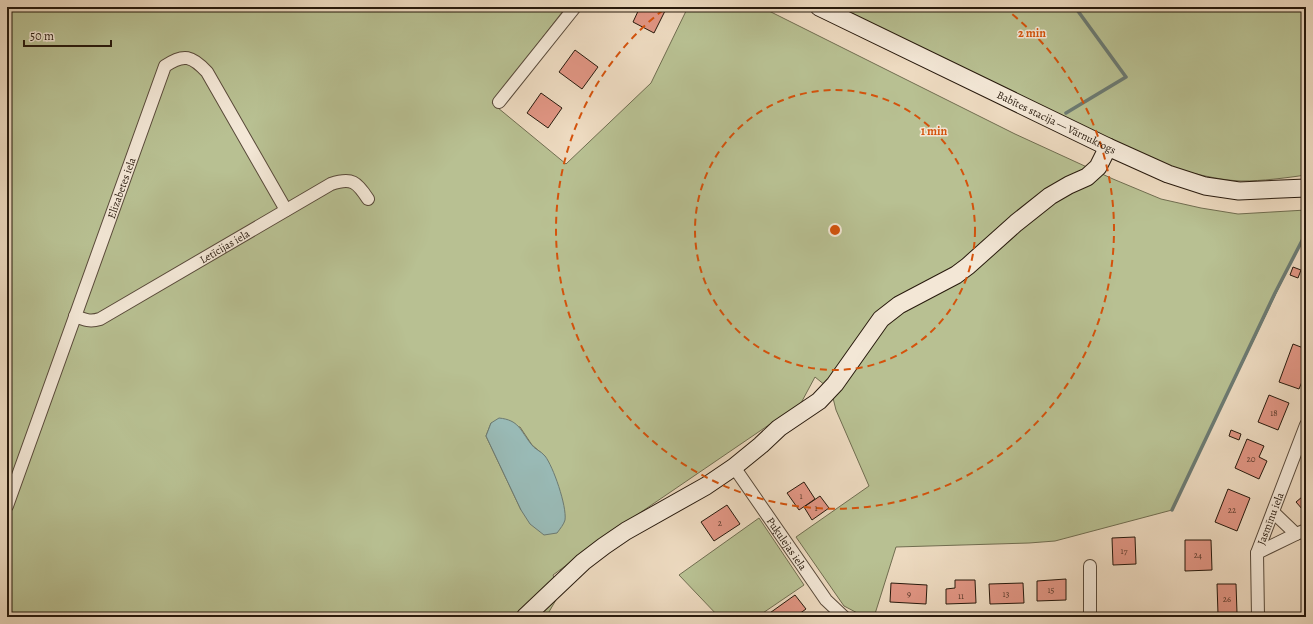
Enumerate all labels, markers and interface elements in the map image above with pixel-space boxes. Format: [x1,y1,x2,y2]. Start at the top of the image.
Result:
scale bar [24,22,111,48]
text: 2 min [1018,25,1046,41]
text: 50 m [30,28,54,44]
street label: Babītes stacija — Vārnukrogs [994,87,1119,157]
text: 1 min [921,123,948,139]
street label: Elizabetes iela [103,154,139,221]
centre of rings [828,223,842,237]
street label: Letīcijas iela [197,225,253,267]
house number: 18 [1270,407,1278,419]
house number: 20 [1246,453,1256,465]
street label: Jasmīnu iela [1253,489,1287,547]
house number: 1 [799,490,803,502]
house number: 1 [814,502,818,514]
house number: 22 [1228,504,1237,516]
street label: Puķulejas iela [763,514,811,574]
house number: 2 [718,517,723,529]
house number: 17 [1121,545,1128,557]
house number: 24 [1194,549,1202,561]
house number: 15 [1048,584,1055,596]
house number: 9 [907,588,911,600]
house number: 13 [1003,588,1010,600]
house number: 11 [958,590,964,602]
house number: 26 [1223,593,1231,605]

